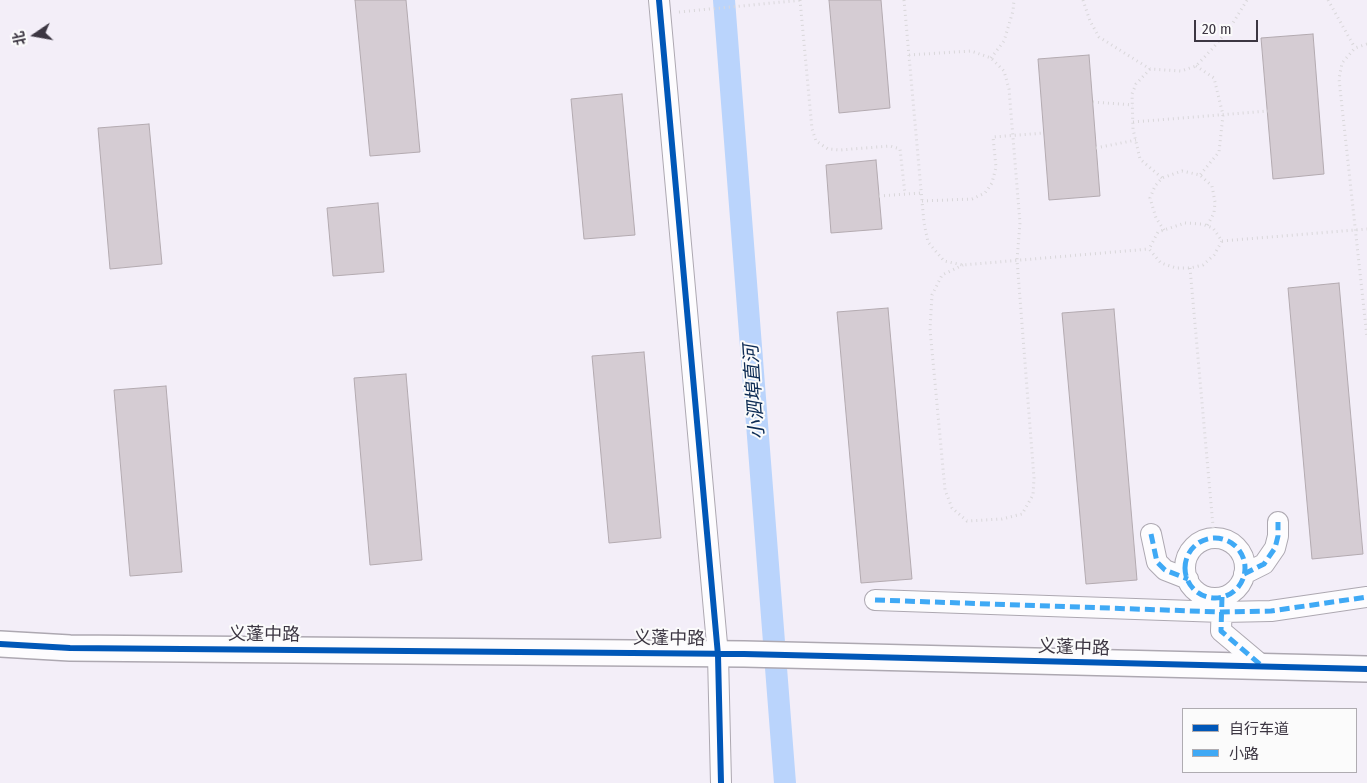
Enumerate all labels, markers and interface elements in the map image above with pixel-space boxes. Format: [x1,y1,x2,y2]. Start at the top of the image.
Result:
north arrow [10,10,60,60]
scale bar [1197,10,1261,42]
text: 20 m [1202,20,1232,38]
text: 北 [10,30,30,47]
water label: 小泗埠直河 [740,344,770,440]
street label: 义蓬中路 [228,624,300,646]
street label: 义蓬中路 [633,628,705,650]
street label: 义蓬中路 [1038,636,1110,660]
legend [1182,708,1357,773]
text: 自行车道 [1229,720,1289,738]
text: 小路 [1229,745,1259,763]

